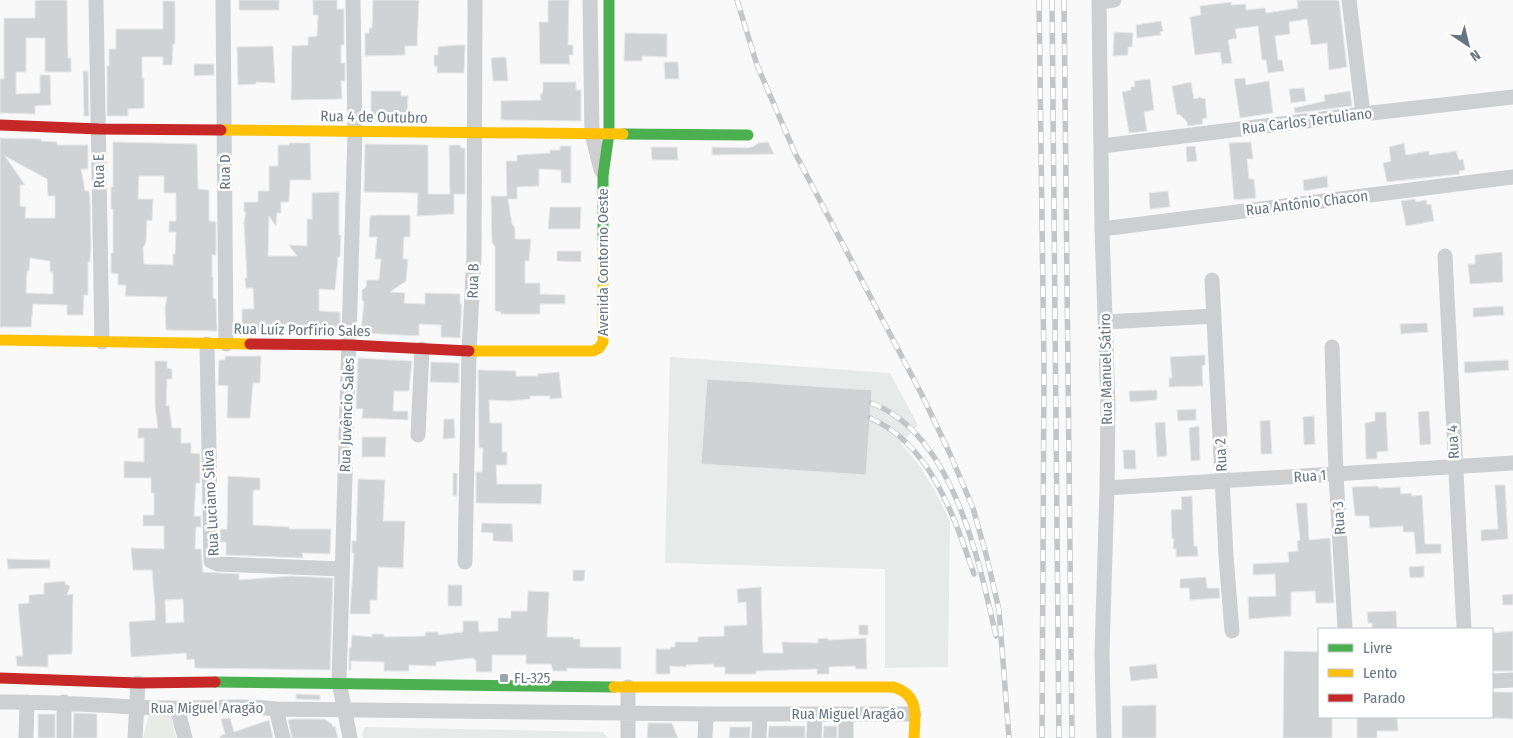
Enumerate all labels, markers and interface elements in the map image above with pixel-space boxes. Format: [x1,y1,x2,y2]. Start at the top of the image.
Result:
north arrow [1443,20,1493,70]
text: N [1467,46,1483,65]
street label: Rua Carlos Tertuliano [1241,104,1373,138]
street label: Rua 4 de Outubro [320,107,428,127]
street label: Rua E [90,154,108,188]
street label: Rua D [216,154,234,190]
street label: Rua Antônio Chacon [1245,187,1369,219]
street label: Avenida Contorno Oeste [594,188,612,336]
street label: Rua B [463,263,483,299]
street label: Rua Manuel Sátiro [1096,313,1116,425]
street label: Rua Luíz Porfírio Sales [233,320,371,340]
street label: Rua Juvêncio Sales [336,357,358,473]
street label: Rua 4 [1443,424,1463,460]
street label: Rua 2 [1211,437,1231,472]
street label: Rua Luciano Silva [199,449,223,557]
street label: Rua 1 [1293,466,1327,486]
street label: Rua 3 [1329,500,1349,535]
legend [1318,628,1493,718]
text: Livre [1363,639,1392,657]
text: Lento [1363,664,1397,682]
place label: FL-325 [514,669,551,687]
marker: FL-325 [498,672,510,684]
text: Parado [1363,689,1406,707]
street label: Rua Miguel Aragão [151,699,264,717]
street label: Rua Miguel Aragão [792,705,905,723]

